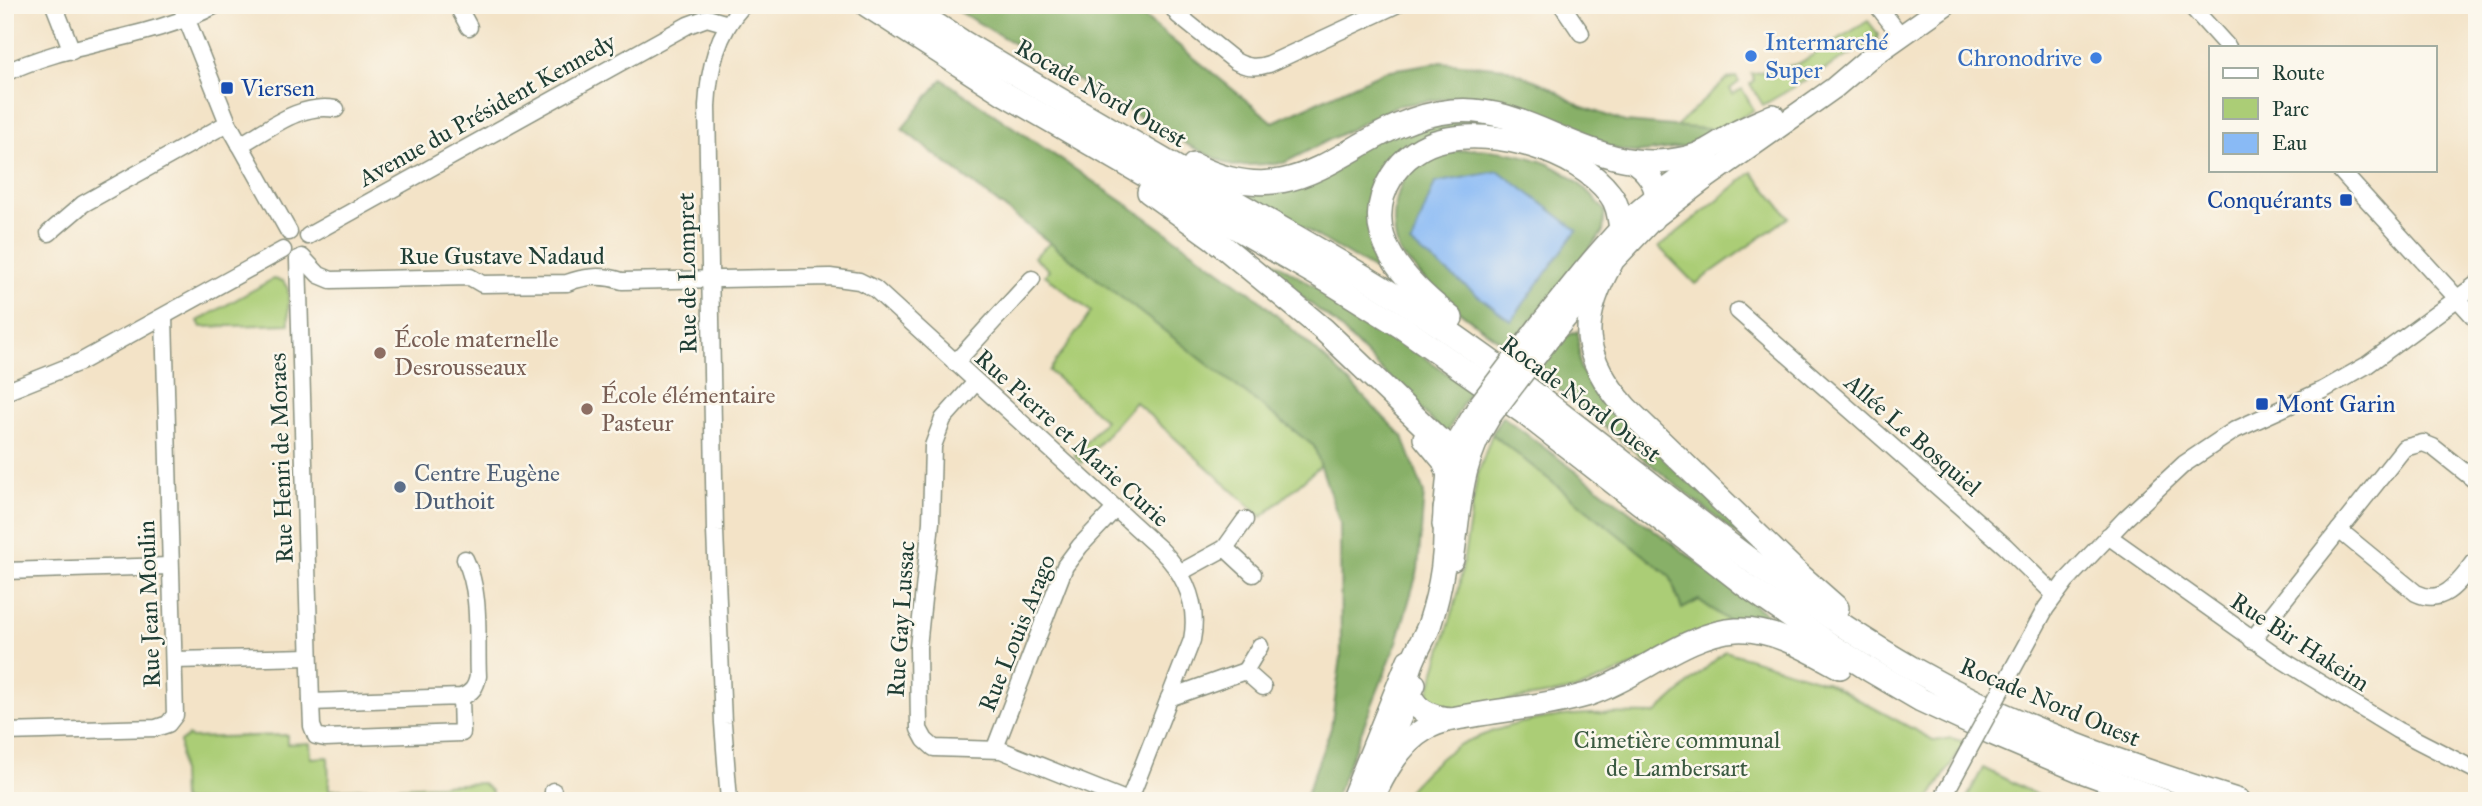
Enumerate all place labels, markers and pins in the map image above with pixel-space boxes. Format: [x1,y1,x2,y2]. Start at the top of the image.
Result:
place label: Intermarché Super [1765,27,1888,85]
place label: Chronodrive [1957,43,2082,73]
marker: Intermarché Super [1743,48,1759,64]
marker: Chronodrive [2088,50,2104,66]
place label: Viersen [240,73,315,103]
marker: Viersen [219,80,235,96]
place label: Conquérants [2207,185,2332,215]
marker: Conquérants [2338,192,2354,208]
place label: École maternelle Desrousseaux [394,324,559,382]
marker: École maternelle Desrousseaux [372,345,388,361]
place label: École élémentaire Pasteur [601,380,776,438]
place label: Mont Garin [2276,389,2396,419]
marker: Mont Garin [2254,396,2270,412]
marker: École élémentaire Pasteur [579,401,595,417]
place label: Centre Eugène Duthoit [414,458,560,516]
marker: Centre Eugène Duthoit [392,479,408,495]

